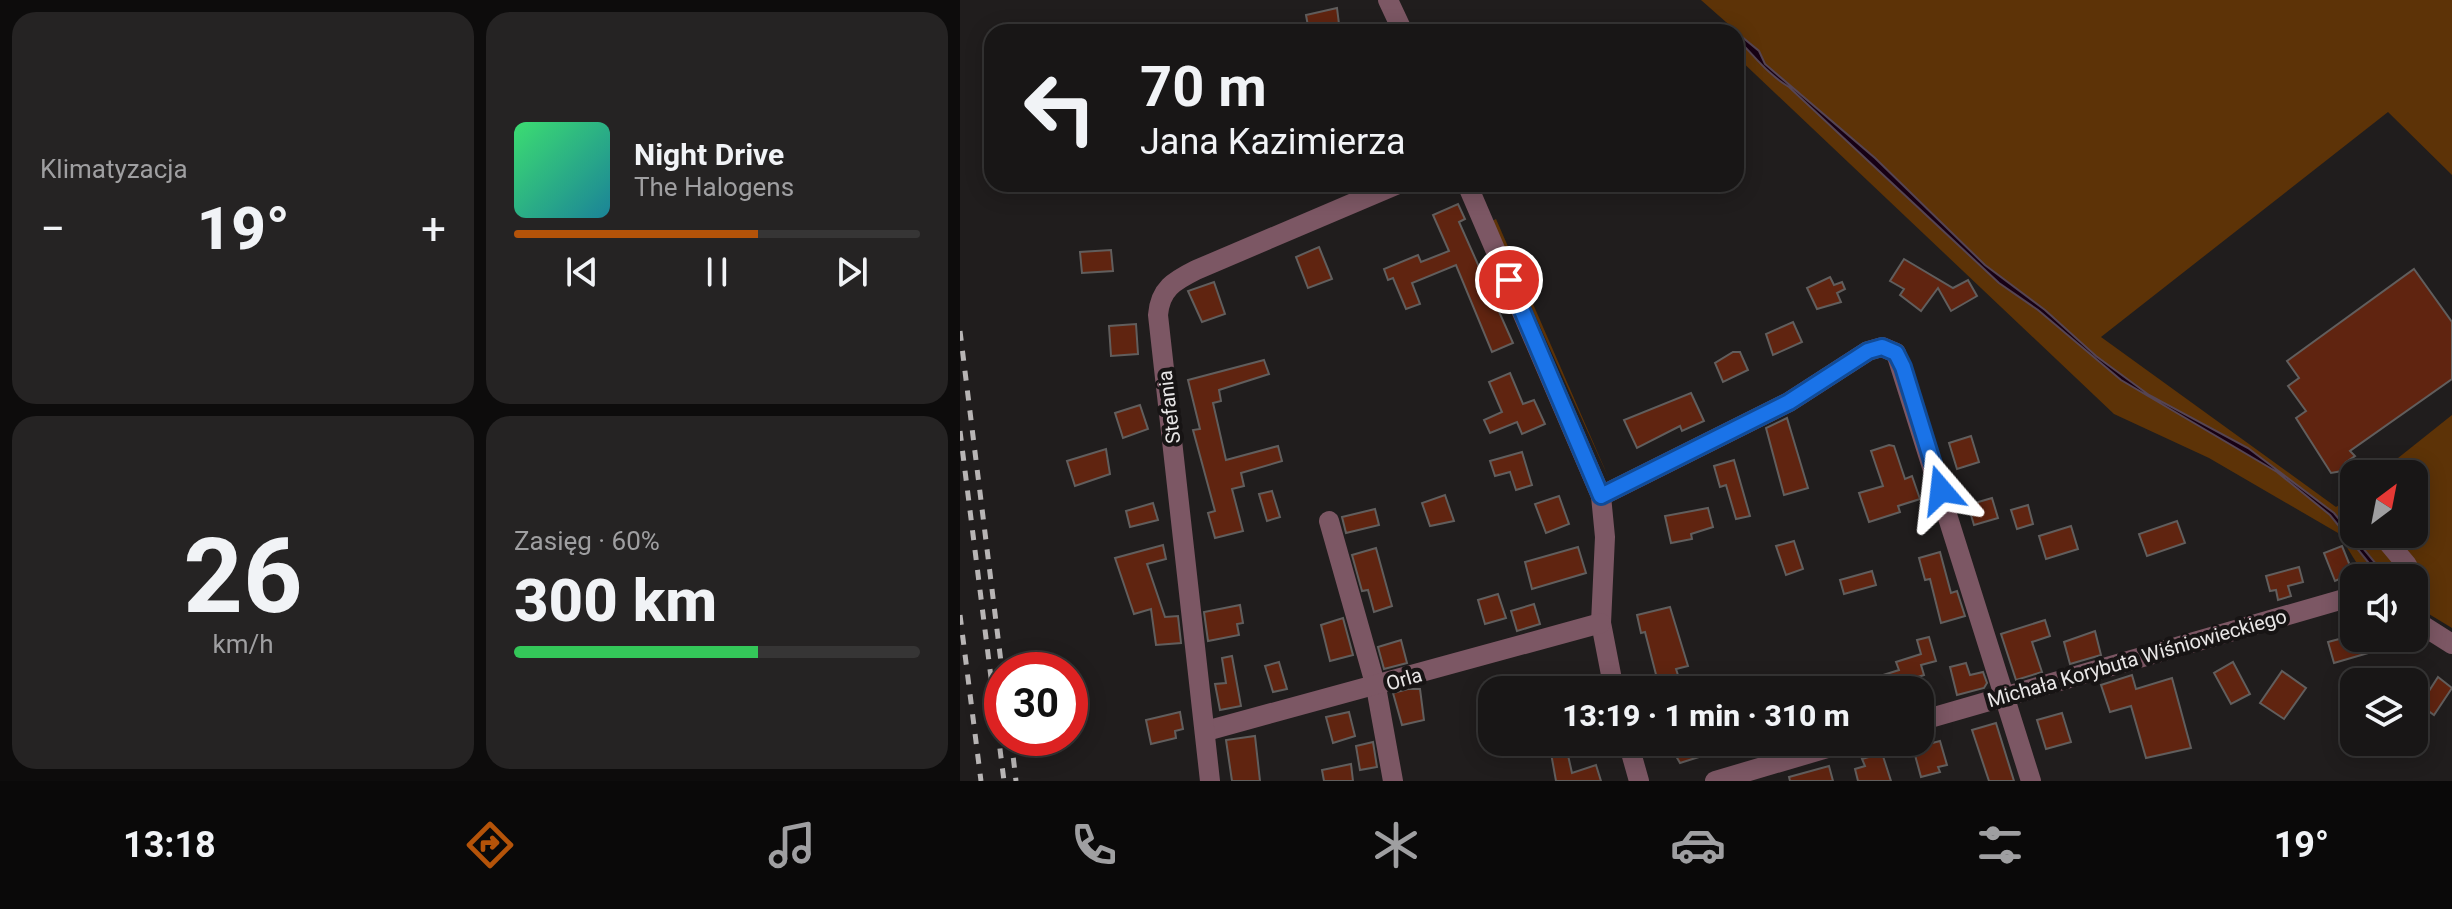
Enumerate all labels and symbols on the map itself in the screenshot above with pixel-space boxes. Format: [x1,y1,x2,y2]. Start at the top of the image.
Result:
pin [1475,246,1543,314]
street label: Stefania [1153,369,1185,445]
position arrow [1899,448,1983,532]
north arrow [2340,460,2428,548]
street label: Michała Korybuta Wiśniowieckiego [1985,604,2289,712]
speed limit sign: 30 [984,652,1088,756]
street label: Orla [1383,662,1425,696]

